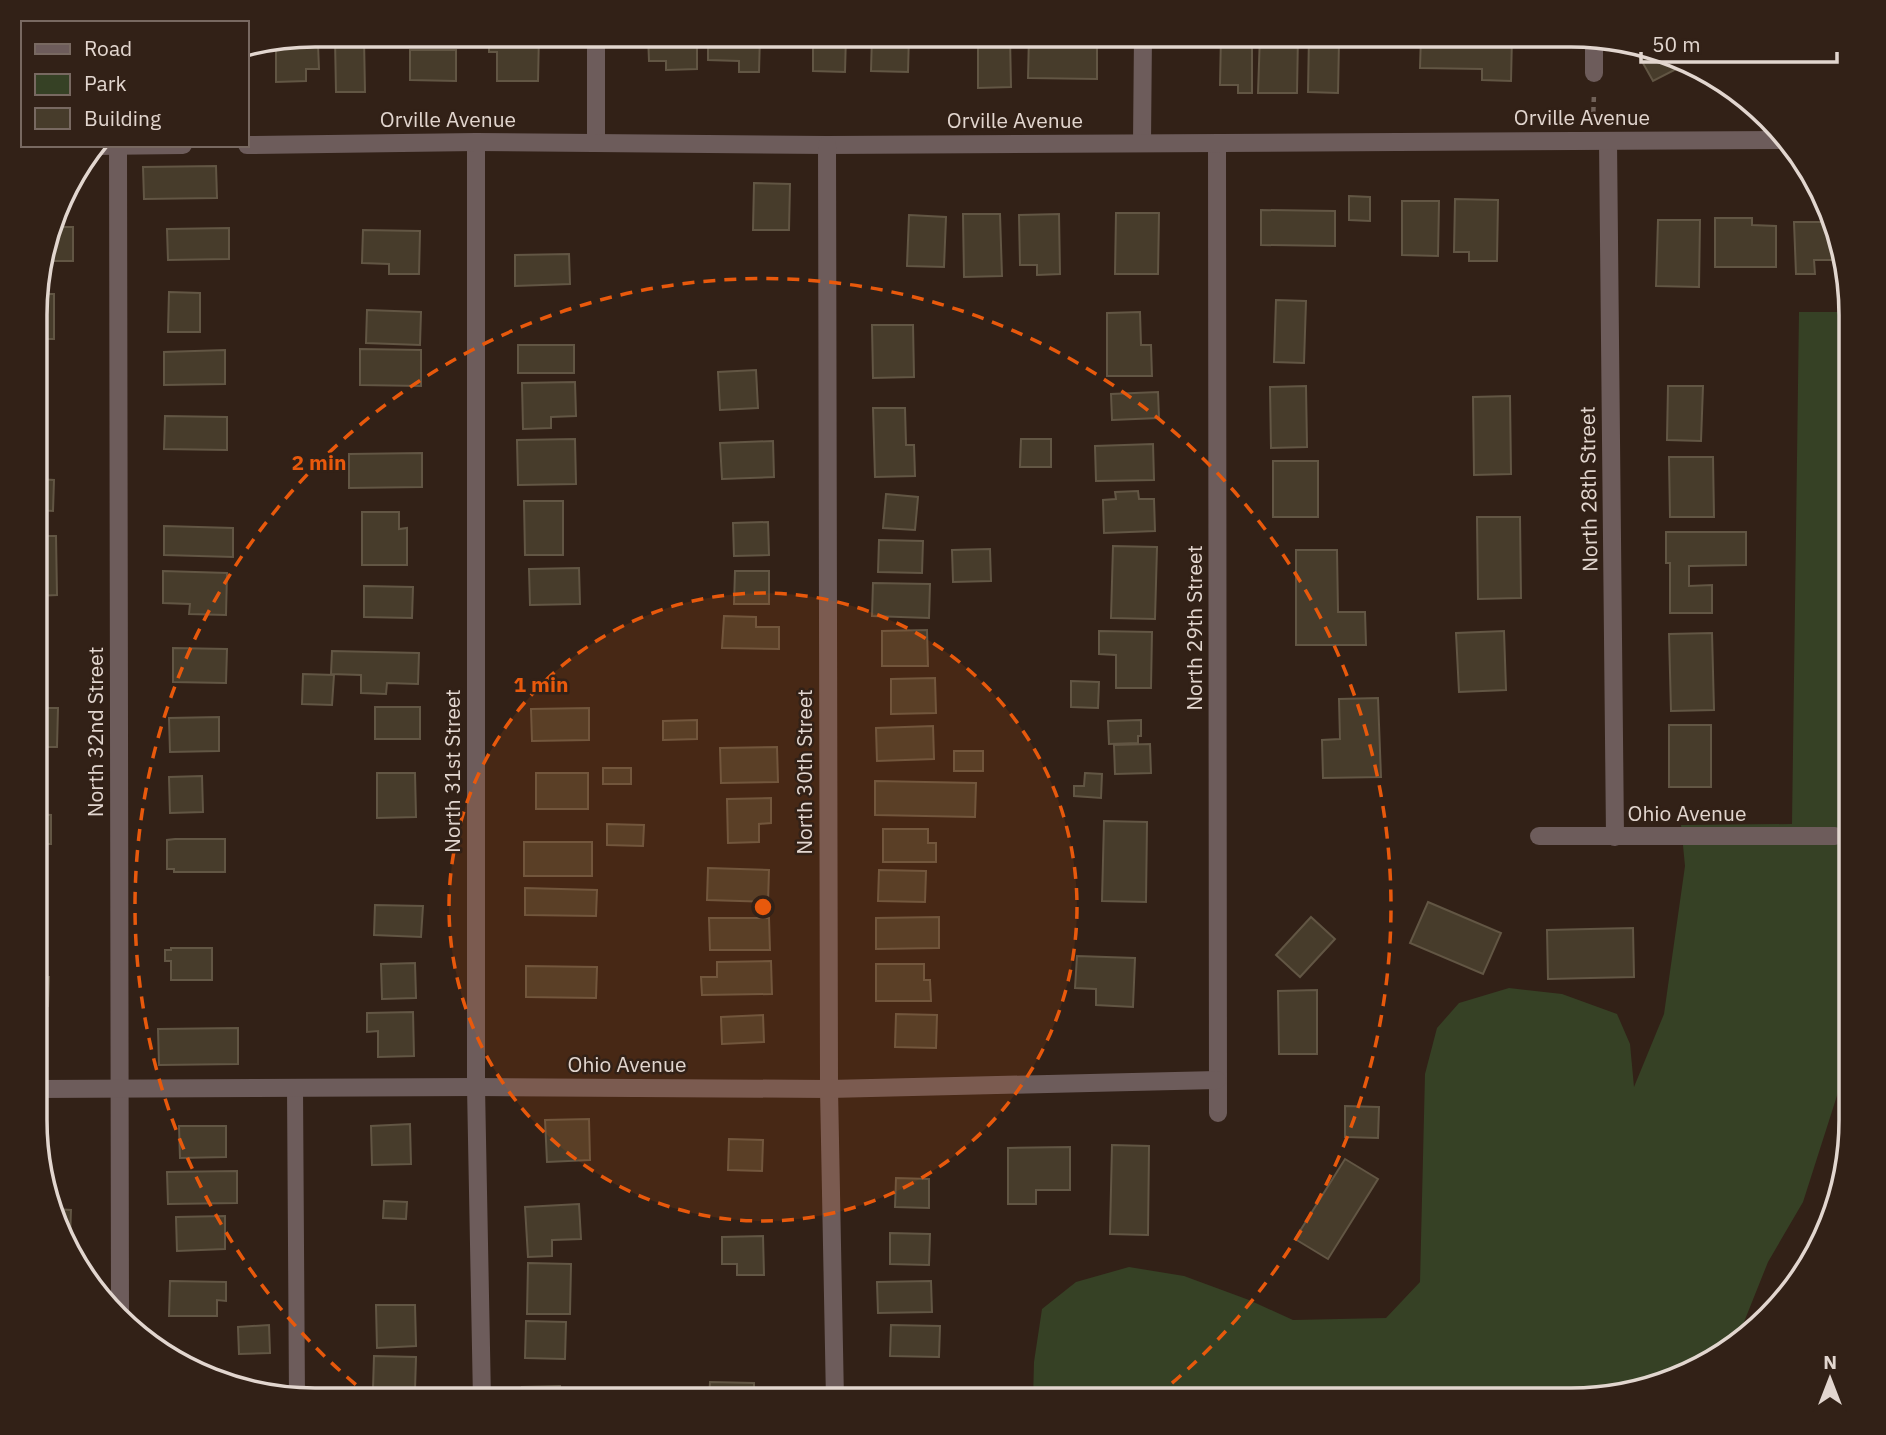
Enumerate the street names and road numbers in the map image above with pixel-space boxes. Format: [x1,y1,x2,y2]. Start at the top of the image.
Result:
street label: Orville Avenue [1514,103,1650,131]
street label: Orville Avenue [380,105,516,133]
street label: Orville Avenue [947,106,1083,134]
street label: North 28th Street [1573,406,1603,572]
street label: North 29th Street [1180,545,1208,711]
street label: North 32nd Street [81,647,109,817]
street label: North 31st Street [438,689,466,853]
street label: North 30th Street [790,689,818,855]
street label: Ohio Avenue [1628,799,1746,827]
street label: Ohio Avenue [568,1050,686,1078]

